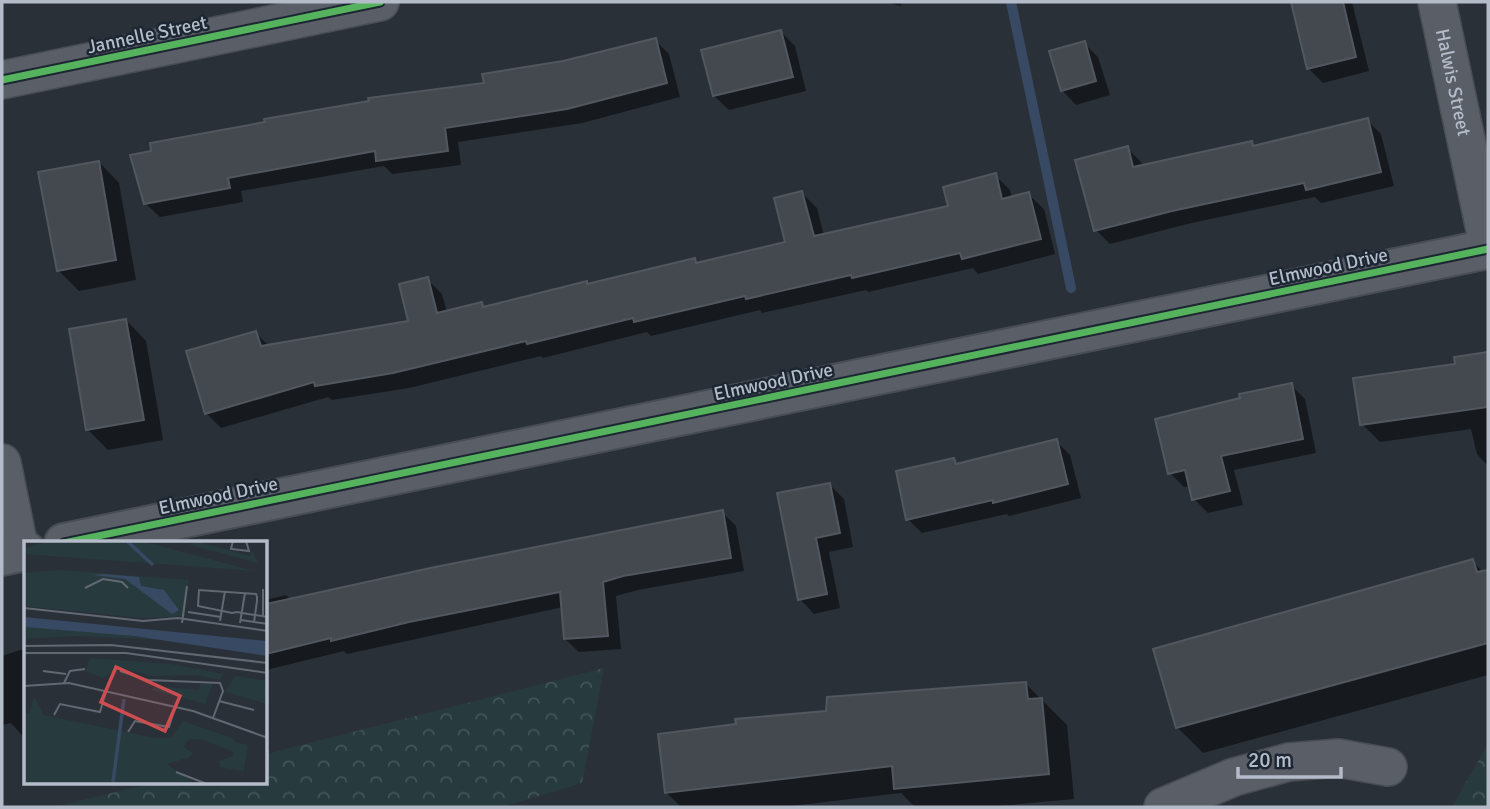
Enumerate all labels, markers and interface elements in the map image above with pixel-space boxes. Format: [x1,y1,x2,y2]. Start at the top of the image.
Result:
street label: Jannelle Street [85,11,210,59]
street label: Halwis Street [1430,27,1476,139]
street label: Elmwood Drive [1266,243,1390,291]
street label: Elmwood Drive [711,358,835,406]
street label: Elmwood Drive [156,472,280,520]
inset map [24,541,268,784]
scale bar [1238,736,1341,780]
text: 20 m [1248,747,1292,773]

